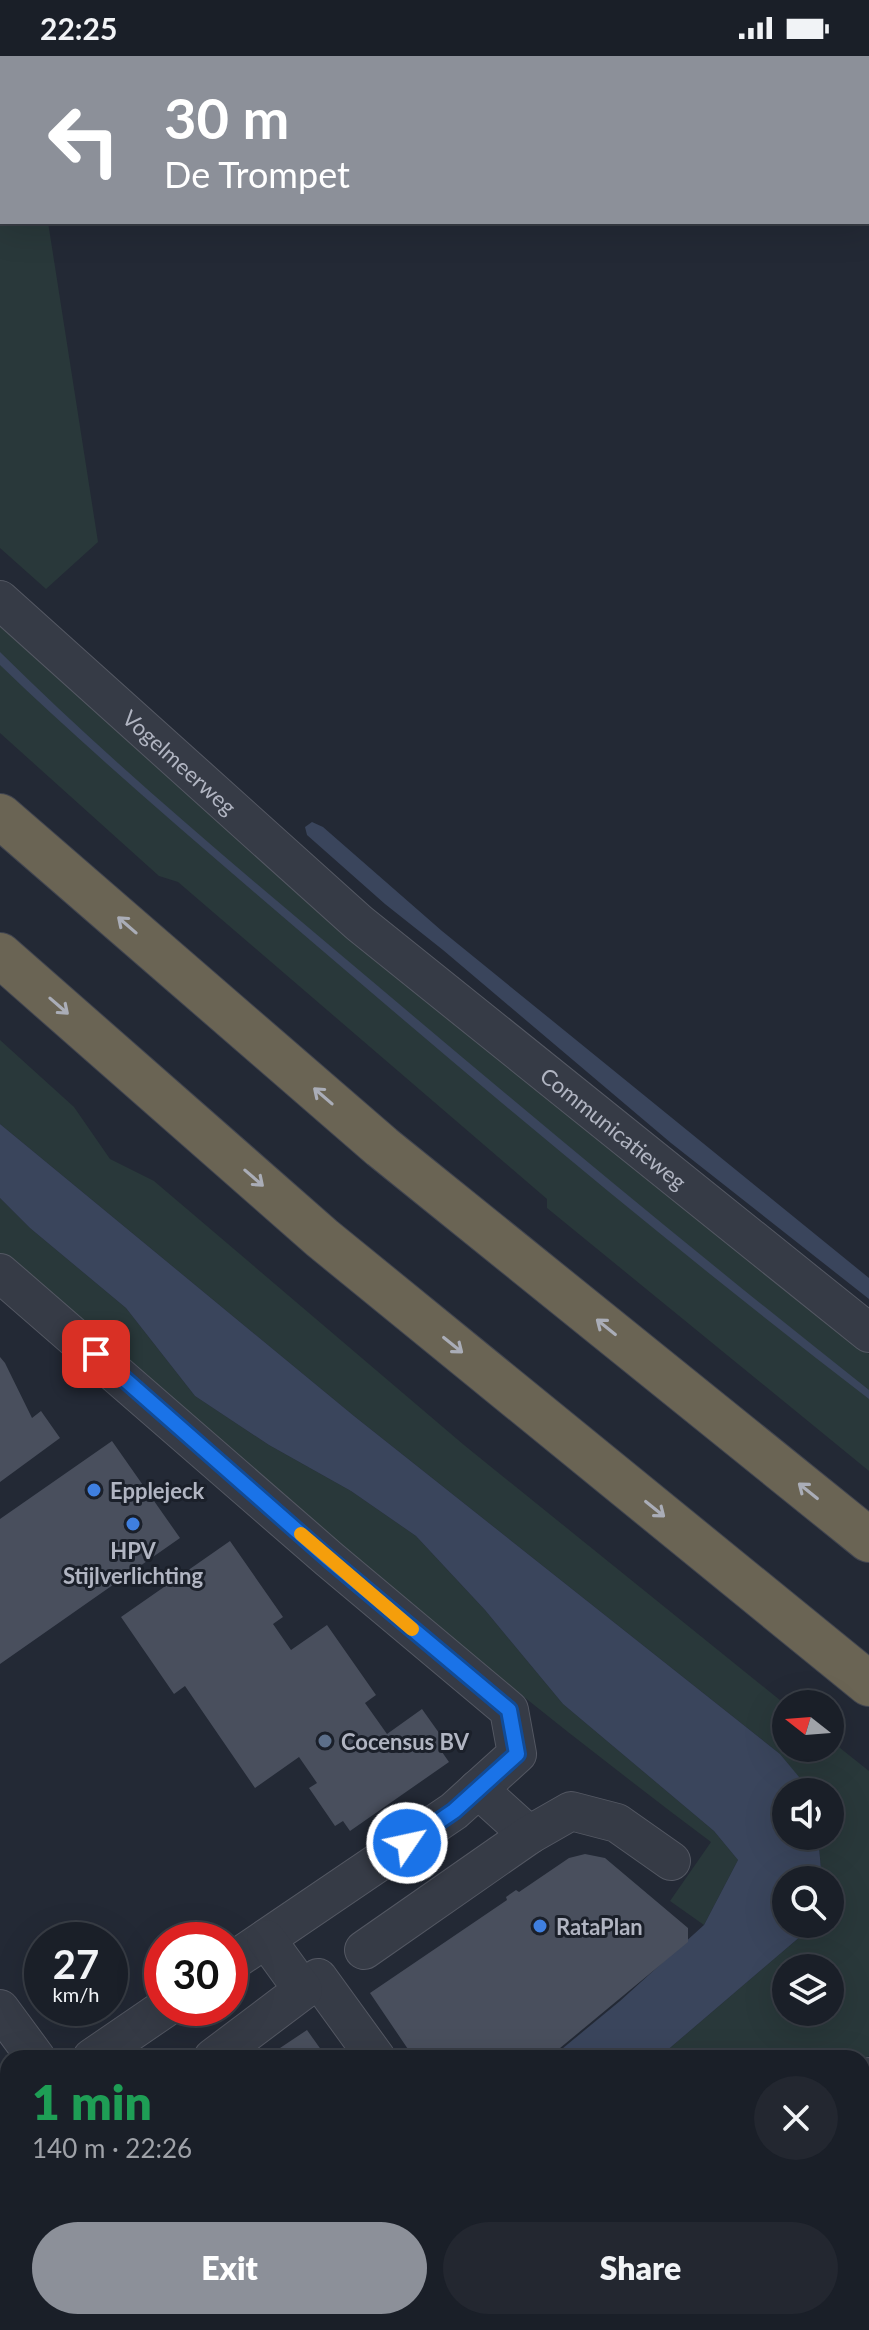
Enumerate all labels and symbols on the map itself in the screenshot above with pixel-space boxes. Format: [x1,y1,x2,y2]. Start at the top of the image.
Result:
street label: Vogelmeerweg [118,704,242,820]
one-way arrow [117,917,137,935]
one-way arrow [48,997,68,1015]
street label: Communicatieweg [535,1061,692,1195]
one-way arrow [314,1087,334,1105]
one-way arrow [243,1169,263,1187]
one-way arrow [596,1319,617,1336]
pin [62,1320,130,1388]
one-way arrow [442,1336,463,1354]
place label: Epplejeck [110,1477,205,1504]
marker: Epplejeck [85,1481,103,1499]
one-way arrow [798,1482,819,1499]
one-way arrow [644,1500,665,1518]
marker: HPV Stijlverlichting [124,1515,142,1533]
place label: HPV Stijlverlichting [63,1537,203,1589]
north arrow [772,1690,844,1762]
place label: Cocensus BV [341,1728,470,1755]
marker: Cocensus BV [316,1732,334,1750]
position arrow [365,1801,449,1885]
place label: RataPlan [556,1913,643,1940]
marker: RataPlan [531,1917,549,1935]
speed limit sign: 30 [144,1922,248,2026]

